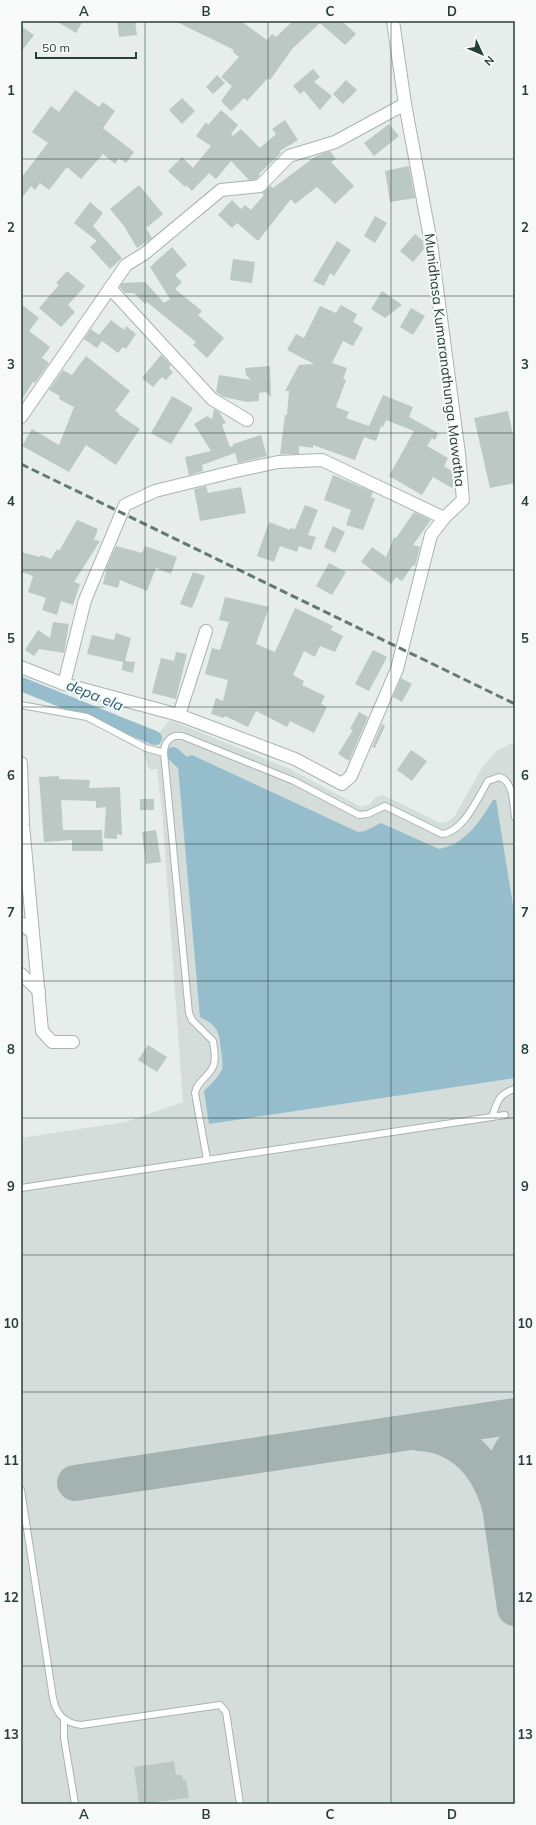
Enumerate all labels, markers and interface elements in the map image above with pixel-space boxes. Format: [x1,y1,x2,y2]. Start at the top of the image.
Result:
text: A [79,3,89,19]
text: B [202,3,211,19]
text: C [326,3,335,19]
text: D [447,3,457,19]
scale bar [36,34,136,60]
north arrow [462,34,502,74]
text: 50 m [42,40,70,55]
text: N [481,53,497,69]
text: 1 [7,82,15,98]
text: 1 [521,82,529,98]
text: 2 [7,219,15,235]
text: 2 [521,219,529,235]
street label: Munidhasa Kumaranathunga Mawatha [421,232,469,488]
text: 3 [7,356,15,372]
text: 3 [521,356,529,372]
text: 4 [7,493,15,509]
text: 4 [521,493,529,509]
text: 5 [7,630,15,646]
text: 5 [521,630,529,646]
water label: depa ela [64,675,126,715]
text: 6 [7,767,15,783]
text: 6 [521,767,529,783]
text: 7 [7,904,15,920]
text: 7 [521,904,529,920]
text: 8 [7,1041,15,1057]
text: 8 [521,1041,529,1057]
text: 9 [7,1178,15,1194]
text: 9 [521,1178,529,1194]
text: 10 [3,1315,19,1331]
text: 10 [517,1315,533,1331]
text: 11 [3,1452,19,1468]
text: 11 [517,1452,533,1468]
text: 12 [3,1589,19,1605]
text: 12 [517,1589,533,1605]
text: 13 [3,1726,19,1742]
text: 13 [517,1726,533,1742]
text: A [79,1806,89,1822]
text: B [202,1806,211,1822]
text: C [326,1806,335,1822]
text: D [447,1806,457,1822]

